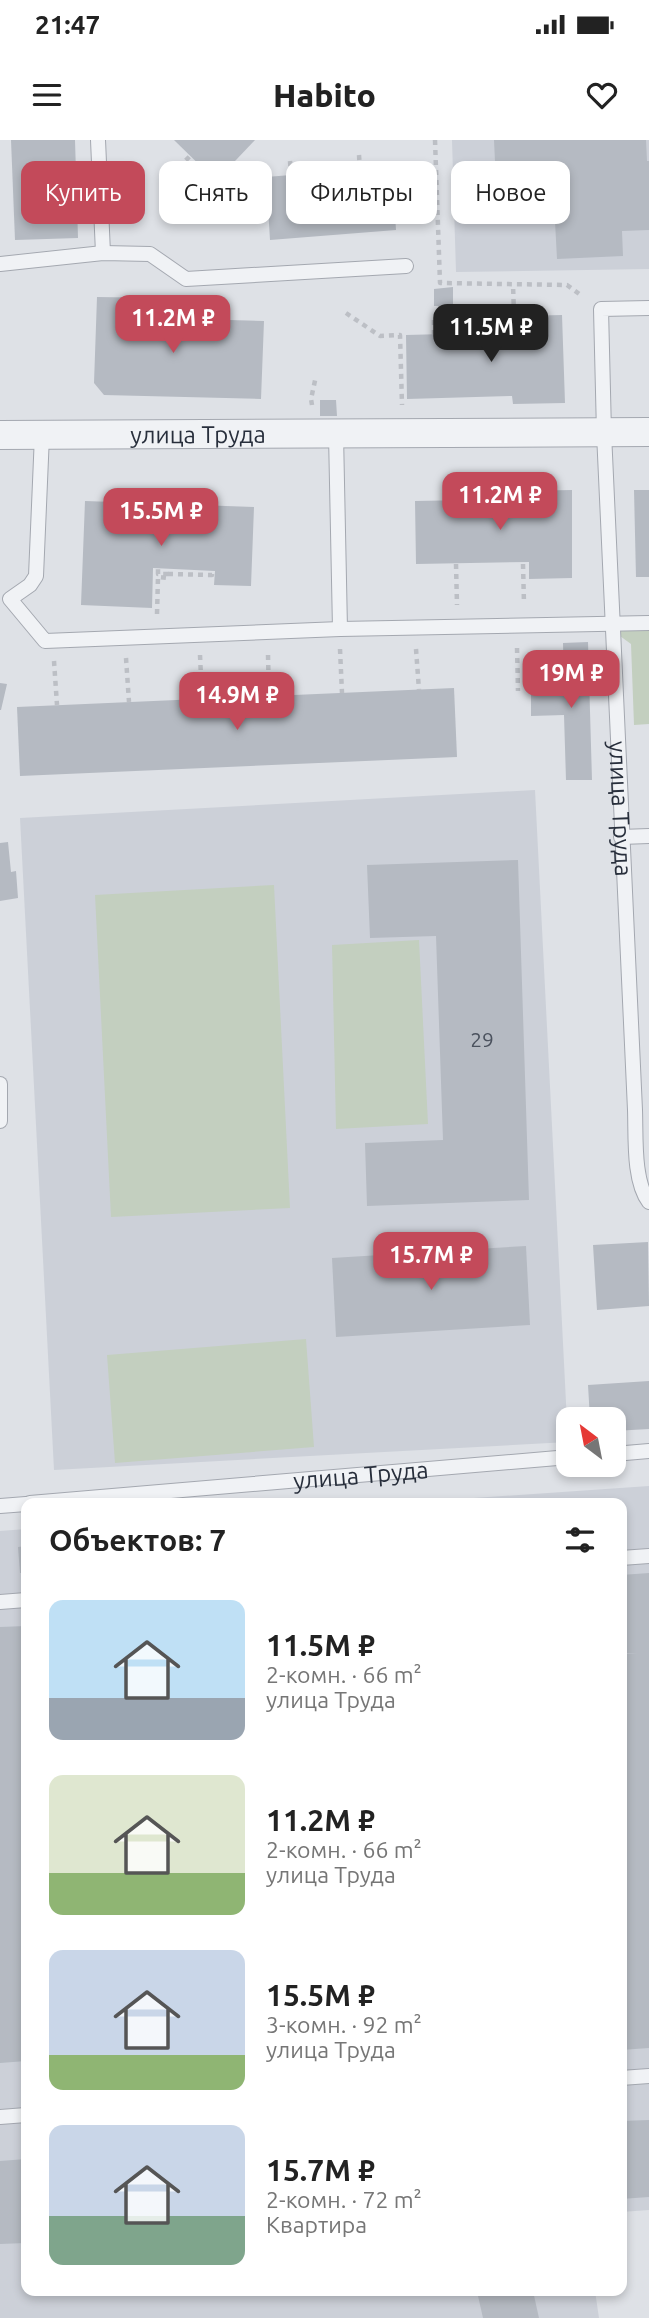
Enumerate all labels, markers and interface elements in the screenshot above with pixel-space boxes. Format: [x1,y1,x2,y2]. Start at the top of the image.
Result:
text: 21:47 [35,10,100,39]
icon: menu [28,76,66,114]
icon: heart [583,76,621,114]
text: Habito [273,77,376,113]
chip: Купить [21,161,145,224]
chip: Снять [159,161,272,224]
chip: Фильтры [286,161,437,224]
chip: Новое [451,161,570,224]
pin: 11.2M ₽ [108,296,238,355]
pin: 11.5M ₽ [426,304,556,364]
text: 11.2M ₽ [131,305,215,330]
text: 11.5M ₽ [449,314,533,339]
street label: улица Труда [130,420,266,448]
pin: 11.2M ₽ [435,472,565,532]
text: 11.2M ₽ [458,482,542,507]
pin: 15.5M ₽ [96,488,226,548]
text: 15.5M ₽ [119,498,203,523]
pin: 19M ₽ [522,650,620,710]
text: 19M ₽ [539,660,603,685]
pin: 14.9M ₽ [172,672,302,732]
text: 14.9M ₽ [195,682,279,707]
street label: улица Труда [605,740,638,877]
house number: 29 [470,1027,494,1051]
pin: 15.7M ₽ [366,1232,496,1292]
text: 15.7M ₽ [389,1242,473,1267]
north arrow [556,1407,626,1477]
map controls [556,1407,626,1477]
street label: улица Труда [292,1456,430,1494]
icon: filters [561,1521,599,1559]
text: Объектов: 7 [49,1523,226,1557]
icon: home [105,1628,189,1712]
text: 11.5M ₽ [266,1628,375,1662]
text: 2-комн. · 66 m² [266,1662,422,1687]
text: улица Труда [266,1687,396,1712]
icon: home [105,1803,189,1887]
text: 11.2M ₽ [266,1803,375,1837]
text: 2-комн. · 66 m² [266,1837,422,1862]
text: улица Труда [266,1862,396,1887]
icon: home [105,1978,189,2062]
text: 15.5M ₽ [266,1978,375,2012]
text: 3-комн. · 92 m² [266,2012,422,2037]
text: улица Труда [266,2037,396,2062]
icon: home [105,2153,189,2237]
text: 15.7M ₽ [266,2153,375,2187]
text: 2-комн. · 72 m² [266,2187,422,2212]
text: Квартира [266,2212,367,2237]

